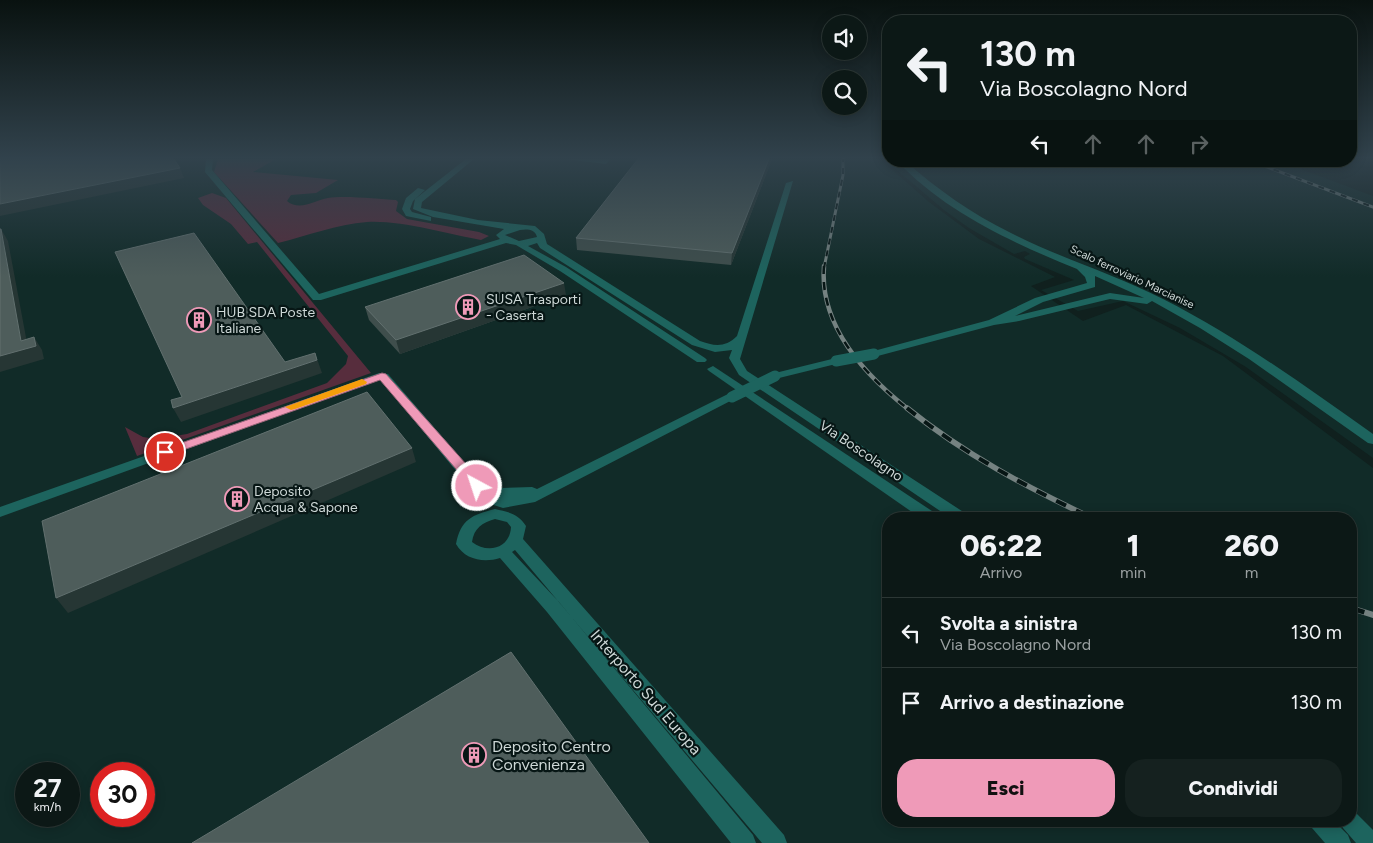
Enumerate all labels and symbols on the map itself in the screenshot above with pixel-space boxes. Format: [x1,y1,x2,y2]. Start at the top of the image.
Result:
street label: Scalo ferroviario Marcianise [1068,243,1196,311]
place label: SUSA Trasporti - Caserta [486,291,581,324]
building icon: SUSA Trasporti - Caserta [455,294,481,320]
place label: HUB SDA Poste Italiane [216,304,315,337]
building icon: HUB SDA Poste Italiane [186,307,212,333]
street label: Via Boscolagno [816,417,906,485]
pin [144,431,186,473]
position arrow [450,459,502,511]
place label: Deposito Acqua & Sapone [254,483,358,516]
building icon: Deposito Acqua & Sapone [224,486,250,512]
street label: Interporto Sud Europa [586,626,706,758]
place label: Deposito Centro Convenienza [492,737,611,774]
building icon: Deposito Centro Convenienza [461,742,487,768]
speed limit sign: 30 [90,762,155,827]

